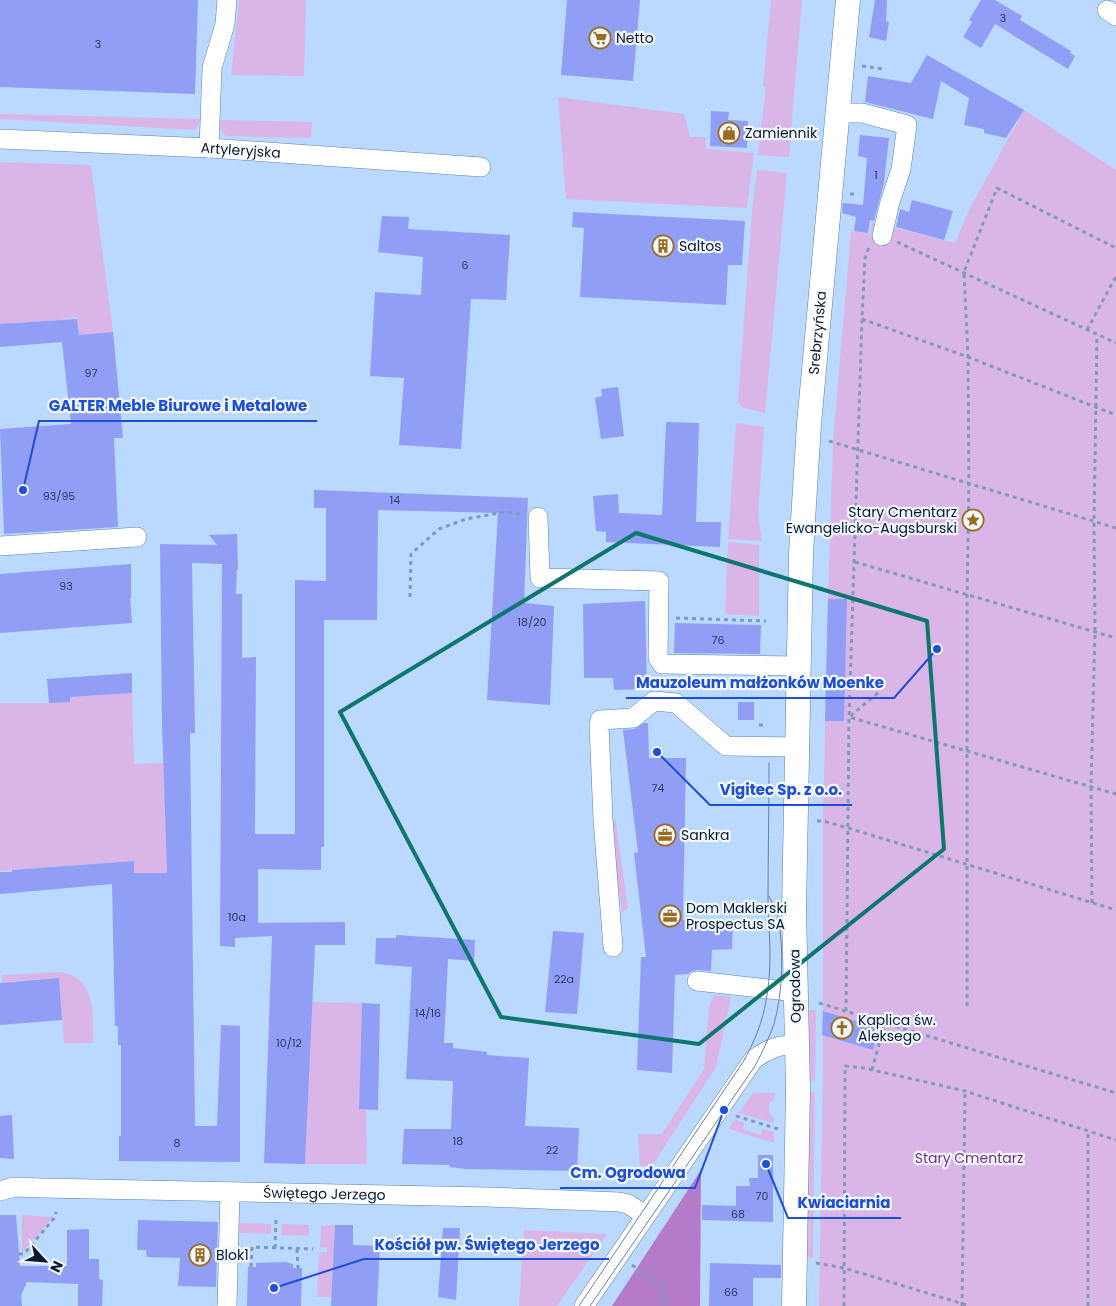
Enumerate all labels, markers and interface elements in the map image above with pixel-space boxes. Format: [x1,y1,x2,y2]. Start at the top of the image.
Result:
house number: 3 [1000,10,1006,26]
supermarket icon: Netto [588,26,612,50]
place label: Netto [616,28,654,48]
house number: 3 [95,36,101,52]
shop icon: Zamiennik [717,121,741,145]
place label: Zamiennik [745,123,818,143]
street label: Artyleryjska [200,138,282,163]
house number: 1 [874,167,878,183]
building icon: Saltos [651,234,675,258]
place label: Saltos [679,236,722,256]
house number: 6 [462,257,469,273]
street label: Srebrzyńska [804,290,831,376]
house number: 97 [85,365,97,381]
callout: GALTER Meble Biurowe i Metalowe [39,391,317,421]
text: GALTER Meble Biurowe i Metalowe [49,395,307,416]
house number: 93/95 [43,488,75,504]
house number: 14 [390,492,400,508]
place label: Stary Cmentarz Ewangelicko-Augsburski [786,502,957,538]
place icon: Stary Cmentarz Ewangelicko-Augsburski [961,508,985,532]
house number: 93 [59,578,73,594]
house number: 18/20 [518,614,547,630]
house number: 76 [712,632,725,648]
callout: Mauzoleum małżonków Moenke [626,668,894,698]
text: Mauzoleum małżonków Moenke [636,672,884,693]
callout: Vigitec Sp. z o.o. [710,775,852,805]
text: Vigitec Sp. z o.o. [720,779,842,800]
house number: 74 [652,780,665,796]
office icon: Sankra [653,823,677,847]
place label: Sankra [681,825,730,845]
place label: Dom Maklerski Prospectus SA [686,898,787,934]
office icon: Dom Maklerski Prospectus SA [658,904,682,928]
house number: 10a [228,909,246,925]
street label: Ogrodowa [784,949,806,1023]
house number: 22a [554,971,574,987]
house number: 14/16 [415,1005,441,1021]
place label: Kaplica św. Aleksego [858,1010,936,1046]
church icon: Kaplica św. Aleksego [830,1016,854,1040]
house number: 10/12 [276,1035,302,1051]
house number: 18 [453,1133,463,1149]
house number: 8 [174,1135,181,1151]
house number: 22 [546,1142,558,1158]
park label: Stary Cmentarz [915,1148,1023,1168]
callout: Cm. Ogrodowa [560,1158,695,1188]
text: Cm. Ogrodowa [570,1162,686,1183]
street label: Świętego Jerzego [263,1182,386,1205]
house number: 70 [756,1188,769,1204]
callout: Kwiaciarnia [788,1188,901,1218]
text: Kwiaciarnia [798,1192,890,1213]
house number: 68 [731,1206,745,1222]
callout: Kościół pw. Świętego Jerzego [364,1229,609,1259]
text: Kościół pw. Świętego Jerzego [375,1234,600,1255]
north arrow [20,1236,70,1286]
building icon: Blok1 [188,1243,212,1267]
place label: Blok1 [216,1245,249,1265]
text: N [45,1258,68,1276]
house number: 66 [724,1284,738,1300]

